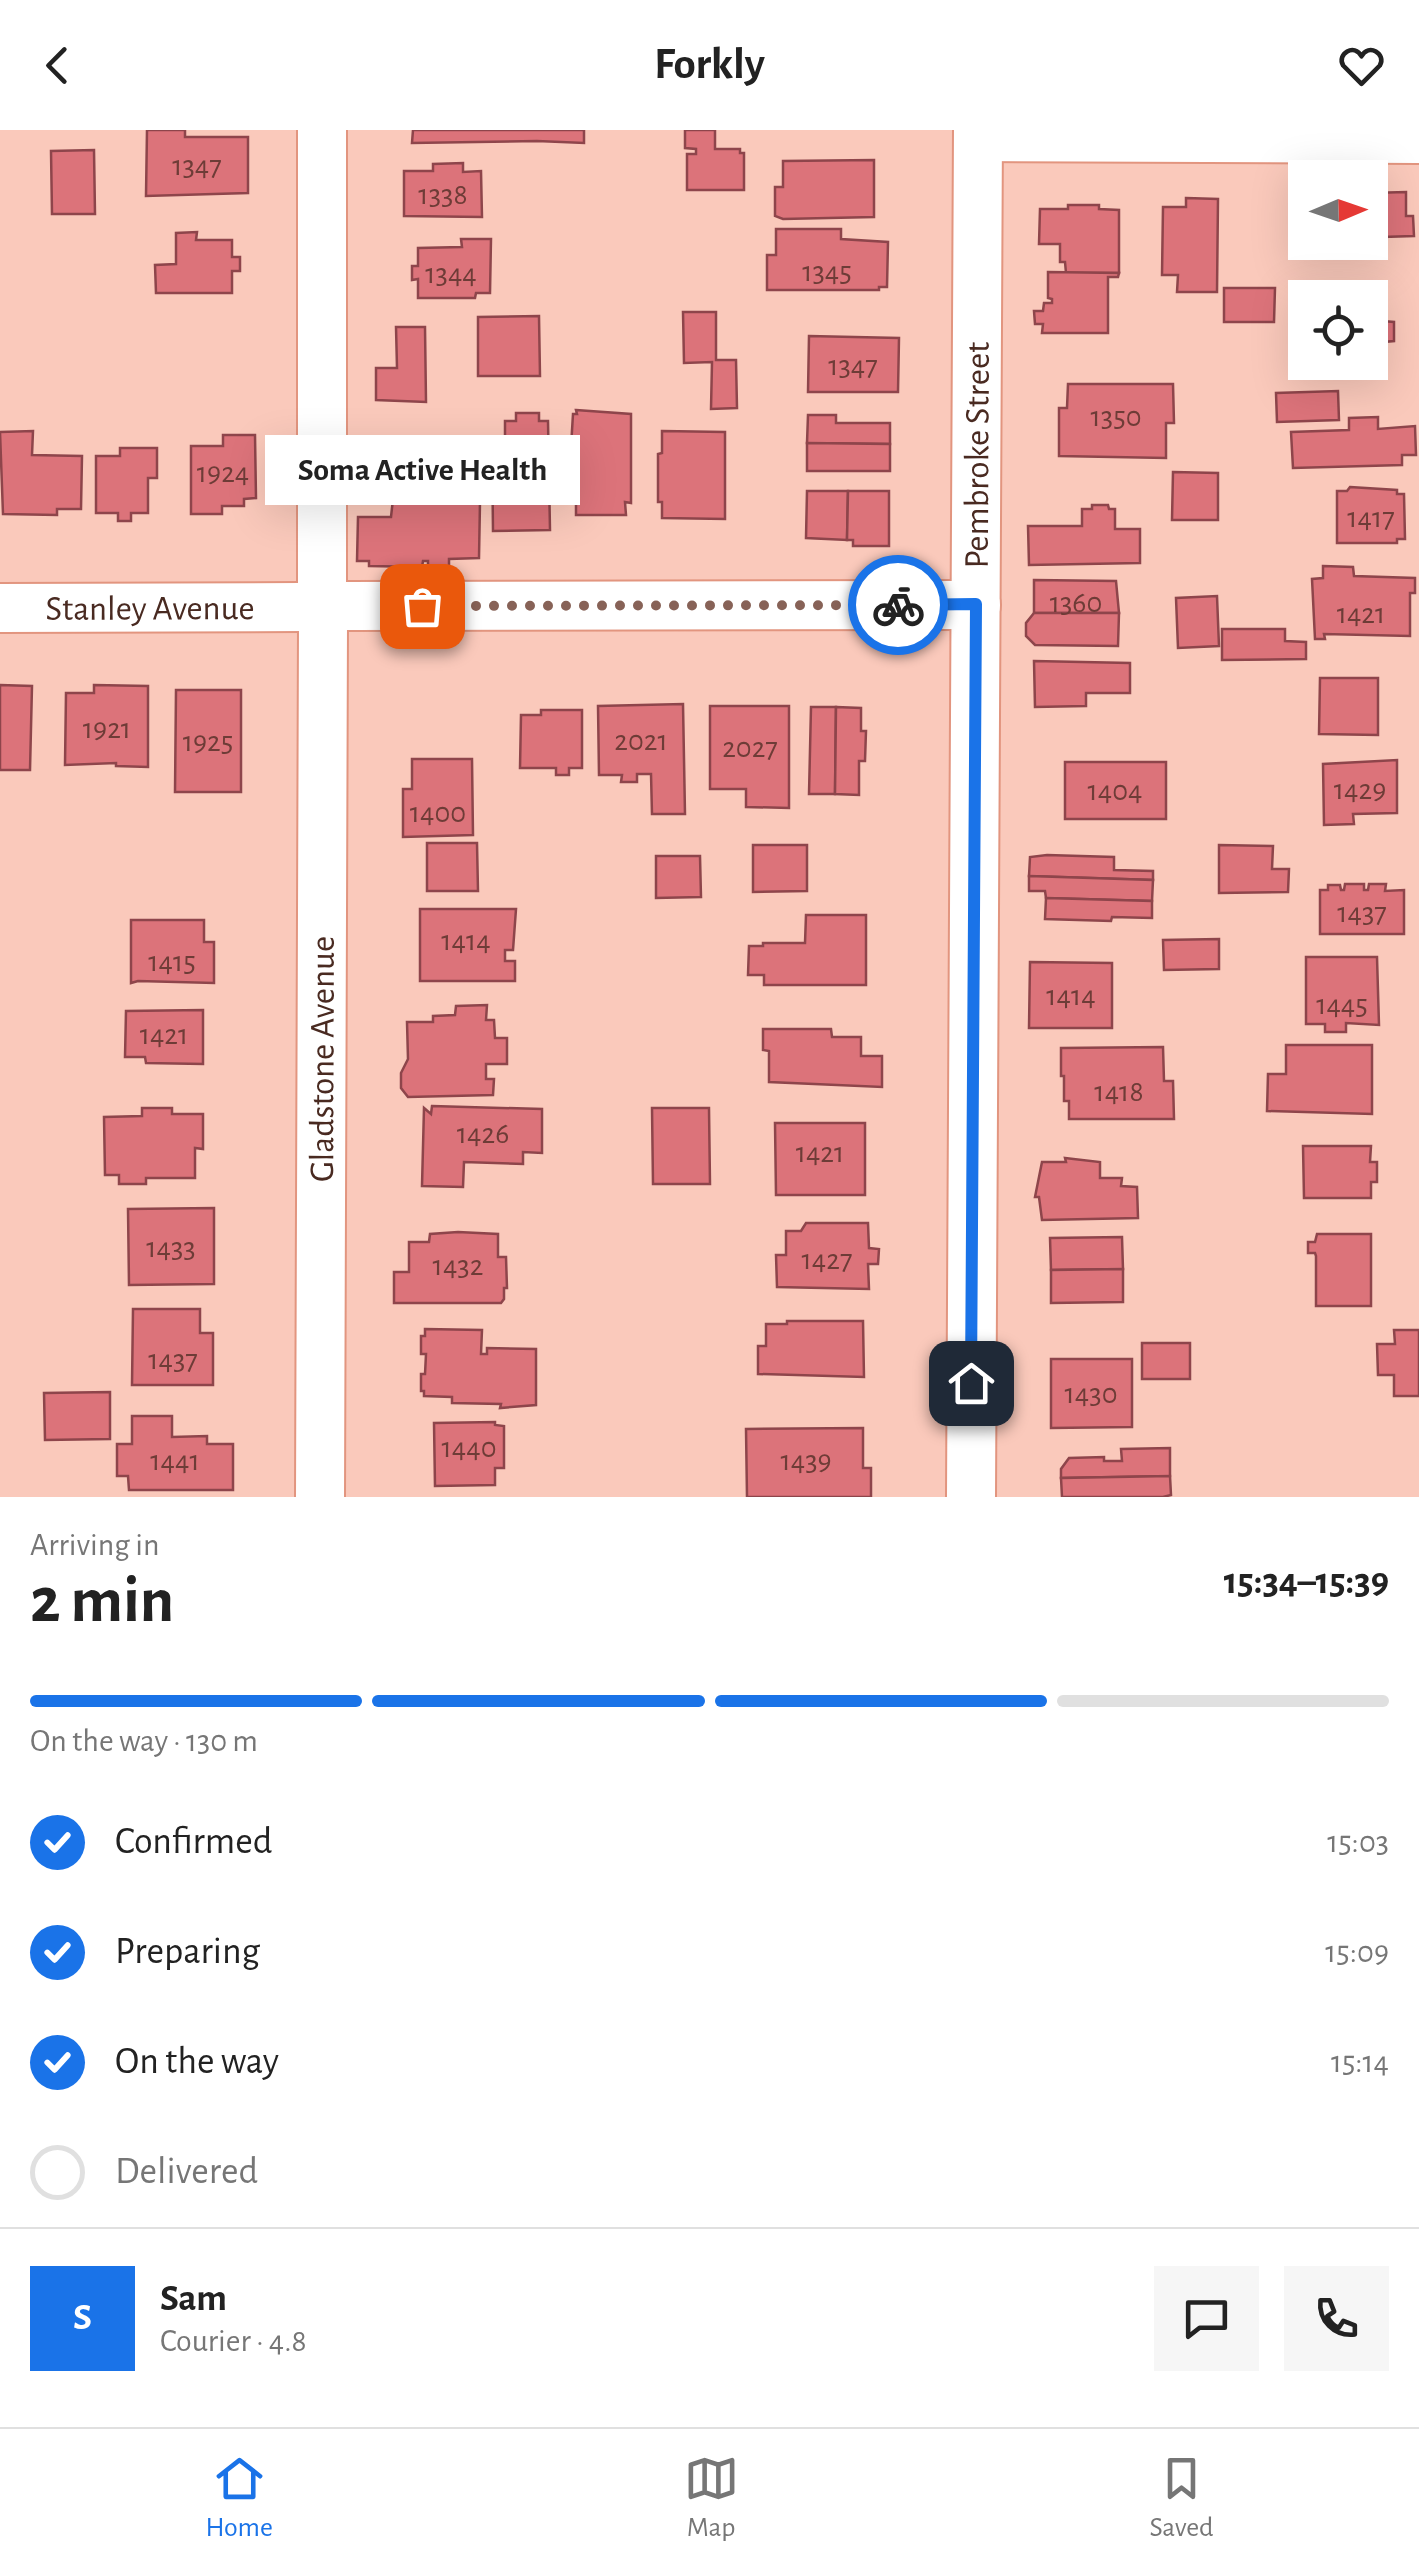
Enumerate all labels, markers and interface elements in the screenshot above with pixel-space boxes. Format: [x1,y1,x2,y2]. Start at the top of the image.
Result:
icon: back [30,38,85,93]
icon: heart [1334,38,1389,93]
text: Forkly [654,42,765,87]
house number: 1347 [172,151,222,181]
north arrow [1288,160,1388,260]
map controls [1288,160,1388,380]
house number: 1338 [418,180,468,210]
house number: 1345 [802,257,852,287]
house number: 1344 [425,259,477,289]
button: locate [1288,280,1388,380]
street label: Pembroke Street [960,342,996,568]
house number: 1347 [828,351,878,381]
house number: 1350 [1090,402,1142,432]
callout: Soma Active Health [264,436,580,506]
text: Soma Active Health [298,454,547,486]
house number: 1924 [197,458,249,488]
house number: 1417 [1347,503,1395,533]
courier [848,555,948,655]
pin [380,564,465,649]
icon: bike [871,578,926,633]
icon: bag [395,579,450,634]
house number: 1360 [1050,588,1102,618]
street label: Stanley Avenue [45,591,255,627]
house number: 1421 [1337,599,1385,629]
house number: 1921 [83,714,131,744]
house number: 2021 [614,726,668,756]
house number: 1925 [183,727,233,757]
house number: 2027 [722,733,778,763]
house number: 1429 [1334,775,1386,805]
house number: 1404 [1087,776,1143,806]
house number: 1400 [410,798,466,828]
house number: 1437 [1337,898,1387,928]
house number: 1414 [441,926,491,956]
street label: Gladstone Avenue [305,936,341,1182]
house number: 1415 [148,947,196,977]
house number: 1414 [1046,981,1096,1011]
house number: 1445 [1316,990,1368,1020]
house number: 1421 [140,1020,188,1050]
house number: 1418 [1094,1077,1144,1107]
house number: 1426 [457,1119,509,1149]
house number: 1421 [796,1138,844,1168]
house number: 1433 [146,1233,196,1263]
house number: 1427 [802,1245,852,1275]
house number: 1432 [433,1251,483,1281]
pin [929,1341,1014,1426]
house number: 1437 [148,1345,198,1375]
icon: home [944,1356,999,1411]
house number: 1430 [1065,1379,1117,1409]
house number: 1440 [441,1433,497,1463]
house number: 1441 [150,1446,200,1476]
house number: 1439 [780,1446,832,1476]
text: Arriving in [30,1529,159,1561]
text: 15:34–15:39 [1224,1563,1389,1601]
text: 2 min [30,1569,174,1634]
text: On the way · 130 m [30,1725,258,1757]
icon: check [30,1815,85,1870]
text: Confirmed [115,1823,272,1861]
text: 15:03 [1327,1826,1389,1858]
icon: check [30,1925,85,1980]
text: Preparing [115,1933,260,1971]
text: 15:09 [1325,1936,1389,1968]
icon: check [30,2035,85,2090]
text: On the way [115,2043,279,2081]
text: 15:14 [1331,2046,1389,2078]
text: Delivered [115,2153,258,2191]
button: chat [1154,2266,1259,2371]
button: phone [1284,2266,1389,2371]
text: Sam [160,2280,227,2318]
text: S [73,2299,92,2337]
text: Courier · 4.8 [160,2325,307,2357]
tab: Home [205,2451,273,2545]
tab: Map [684,2451,739,2545]
tab: Saved [1149,2451,1214,2545]

